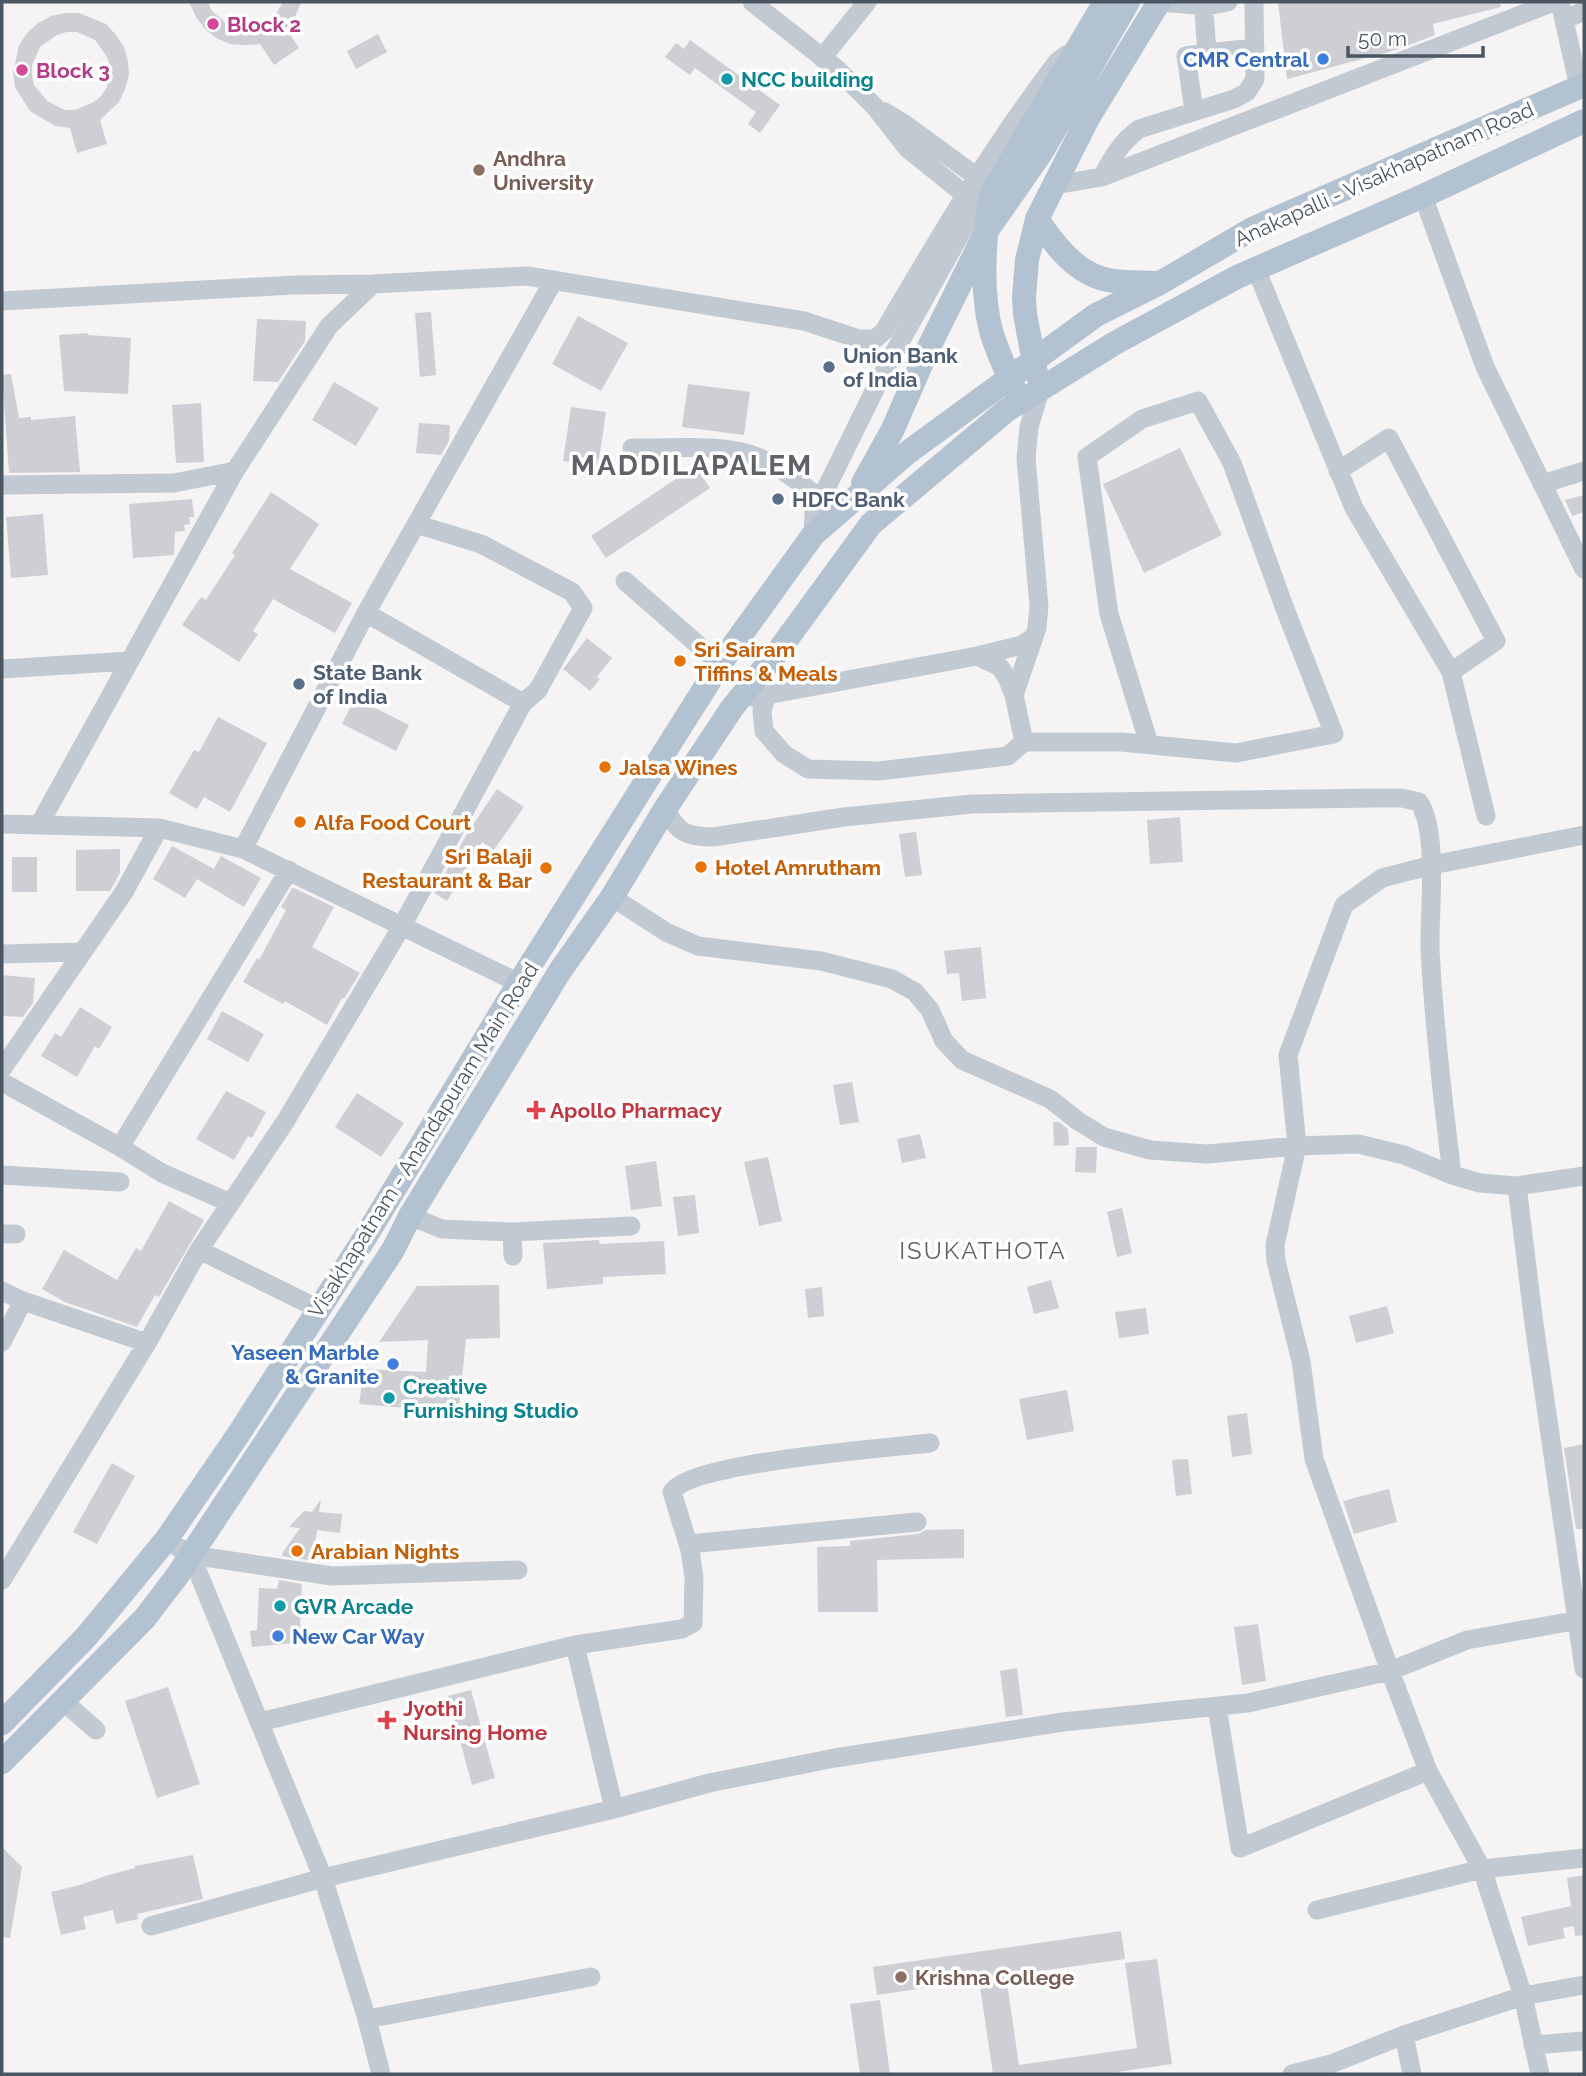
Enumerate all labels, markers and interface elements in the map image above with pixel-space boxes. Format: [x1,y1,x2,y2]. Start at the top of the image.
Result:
place label: Block 2 [227,12,301,37]
scale bar [1348,14,1483,58]
marker: Block 2 [205,16,221,32]
text: 50 m [1358,26,1407,51]
place label: CMR Central [1183,47,1309,72]
marker: CMR Central [1315,51,1331,67]
place label: Block 3 [36,58,110,83]
marker: Block 3 [14,62,30,78]
place label: NCC building [741,67,874,92]
marker: NCC building [719,71,735,87]
street label: Anakapalli - Visakhapatnam Road [1230,96,1538,252]
place label: Andhra University [493,146,594,195]
marker: Andhra University [471,162,487,178]
place label: Union Bank of India [843,343,958,392]
marker: Union Bank of India [821,359,837,375]
district label: MADDILAPALEM [571,449,813,482]
place label: HDFC Bank [792,487,905,512]
marker: HDFC Bank [770,491,786,507]
place label: Sri Sairam Tiffins & Meals [694,637,838,686]
marker: Sri Sairam Tiffins & Meals [672,653,688,669]
place label: State Bank of India [313,660,422,709]
marker: State Bank of India [291,676,307,692]
place label: Jalsa Wines [619,755,738,780]
marker: Jalsa Wines [597,759,613,775]
place label: Alfa Food Court [314,810,471,835]
marker: Alfa Food Court [292,814,308,830]
place label: Sri Balaji Restaurant & Bar [362,844,532,893]
place label: Hotel Amrutham [715,855,881,880]
marker: Hotel Amrutham [693,859,709,875]
marker: Sri Balaji Restaurant & Bar [538,860,554,876]
street label: Visakhapatnam - Anandapuram Main Road [303,958,543,1322]
place label: Apollo Pharmacy [550,1098,722,1123]
marker: Apollo Pharmacy [528,1102,544,1118]
district label: ISUKATHOTA [899,1236,1067,1265]
place label: Yaseen Marble & Granite [231,1340,379,1389]
marker: Yaseen Marble & Granite [385,1356,401,1372]
place label: Creative Furnishing Studio [403,1374,579,1423]
marker: Creative Furnishing Studio [381,1390,397,1406]
place label: Arabian Nights [311,1539,459,1564]
marker: Arabian Nights [289,1543,305,1559]
place label: GVR Arcade [294,1594,414,1619]
marker: GVR Arcade [272,1598,288,1614]
place label: New Car Way [292,1624,425,1649]
marker: New Car Way [270,1628,286,1644]
place label: Jyothi Nursing Home [403,1696,548,1745]
marker: Jyothi Nursing Home [377,1710,397,1730]
place label: Krishna College [915,1965,1075,1990]
marker: Krishna College [893,1969,909,1985]

